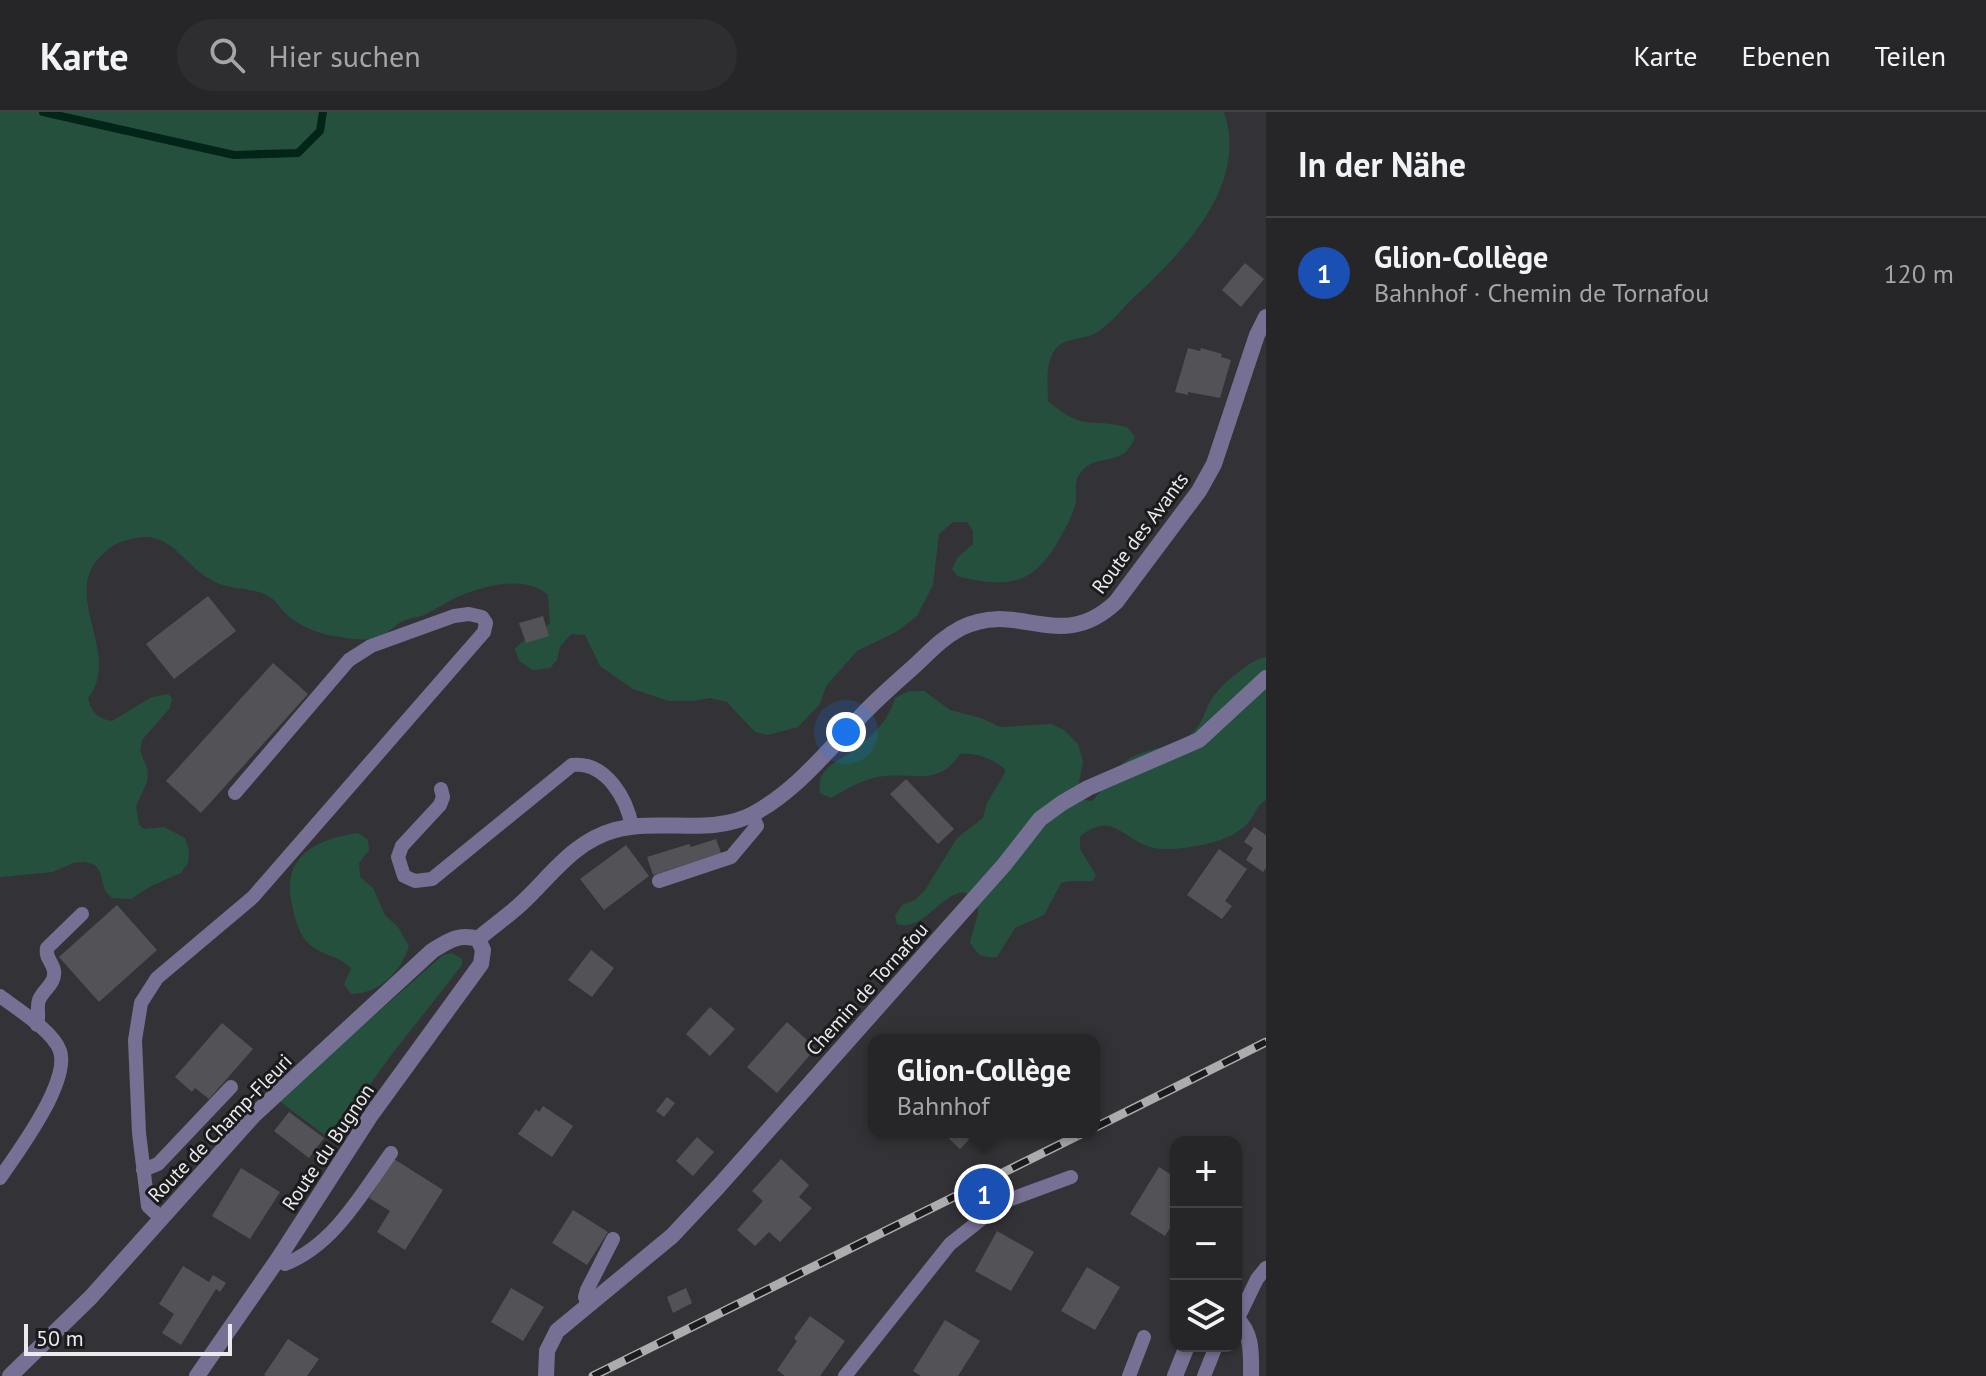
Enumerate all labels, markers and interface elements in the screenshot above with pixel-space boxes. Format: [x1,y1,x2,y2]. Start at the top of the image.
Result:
search box [177,19,737,91]
text: Karte [40,31,129,80]
icon: search [205,33,249,77]
text: Hier suchen [269,36,421,75]
text: Karte [1633,37,1697,74]
text: Ebenen [1741,37,1831,74]
text: Teilen [1875,37,1946,74]
text: In der Nähe [1298,142,1466,186]
text: Glion-Collège [1374,237,1548,276]
text: 1 [1317,257,1331,290]
text: 120 m [1883,257,1954,290]
text: Bahnhof · Chemin de Tornafou [1374,276,1709,309]
street label: Route des Avants [1086,467,1194,599]
your location [826,712,866,752]
street label: Chemin de Tornafou [800,917,934,1061]
popup [868,1034,1100,1138]
street label: Route de Champ-Fleuri [142,1048,298,1208]
text: Glion-Collège [897,1050,1071,1089]
street label: Route du Bugnon [276,1079,380,1215]
text: Bahnhof [897,1089,990,1122]
map controls [1170,1136,1242,1352]
button: + [1170,1136,1242,1208]
pin: 1 [958,1164,1010,1224]
button: − [1170,1208,1242,1280]
button: layers [1170,1280,1242,1352]
scale bar [24,1320,232,1356]
text: 50 m [36,1324,84,1352]

